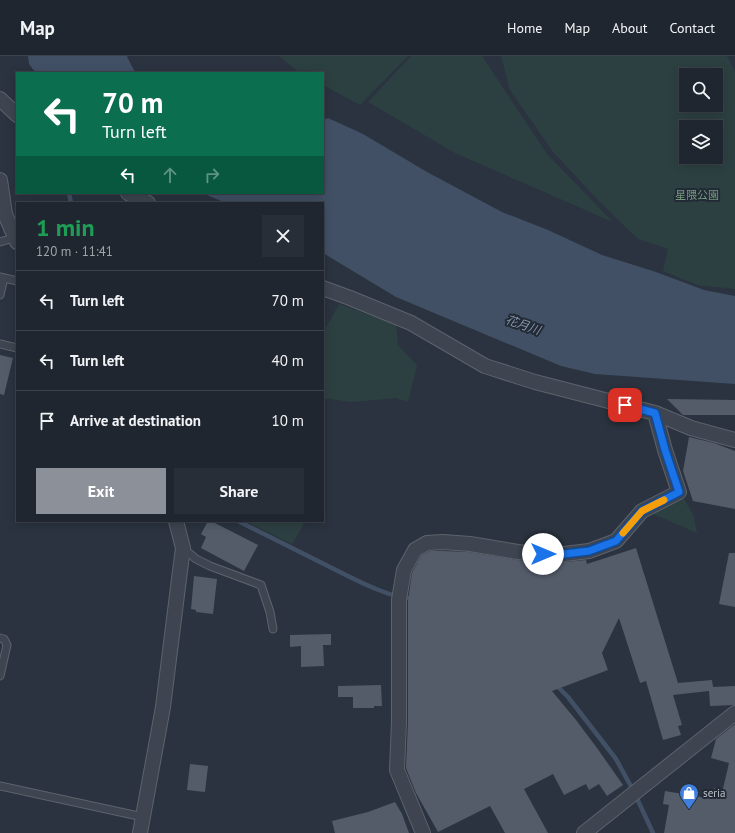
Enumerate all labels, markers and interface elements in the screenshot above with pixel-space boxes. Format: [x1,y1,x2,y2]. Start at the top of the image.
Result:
text: Map [20,16,55,40]
text: Home [507,19,542,37]
text: Map [564,19,590,37]
text: About [612,19,648,37]
text: Contact [670,19,715,37]
map controls [679,68,723,164]
button: search [679,68,723,112]
text: 70 m [102,84,163,121]
icon: left [36,88,88,140]
text: Turn left [102,120,167,143]
button: layers [679,120,723,164]
icon: left [117,164,139,186]
icon: ahead [159,164,181,186]
icon: right [201,164,223,186]
park label: 星隈公園 [675,188,719,202]
text: 1 min [36,212,95,243]
button: close [262,215,304,257]
text: 120 m · 11:41 [36,243,113,260]
icon: left [36,290,58,312]
text: Turn left [70,291,124,310]
text: 70 m [271,291,304,310]
water label: 花月川 [504,312,545,338]
icon: left [36,350,58,372]
text: Turn left [70,351,124,370]
text: 40 m [271,351,304,370]
pin [608,388,642,422]
icon: arrive [614,394,636,416]
icon: arrive [36,410,58,432]
text: Arrive at destination [70,411,201,430]
text: 10 m [271,411,304,430]
button: Exit [36,468,166,514]
button: Share [174,468,304,514]
position arrow [522,533,564,575]
shop icon: seria [678,782,700,810]
place label: seria [703,786,725,800]

